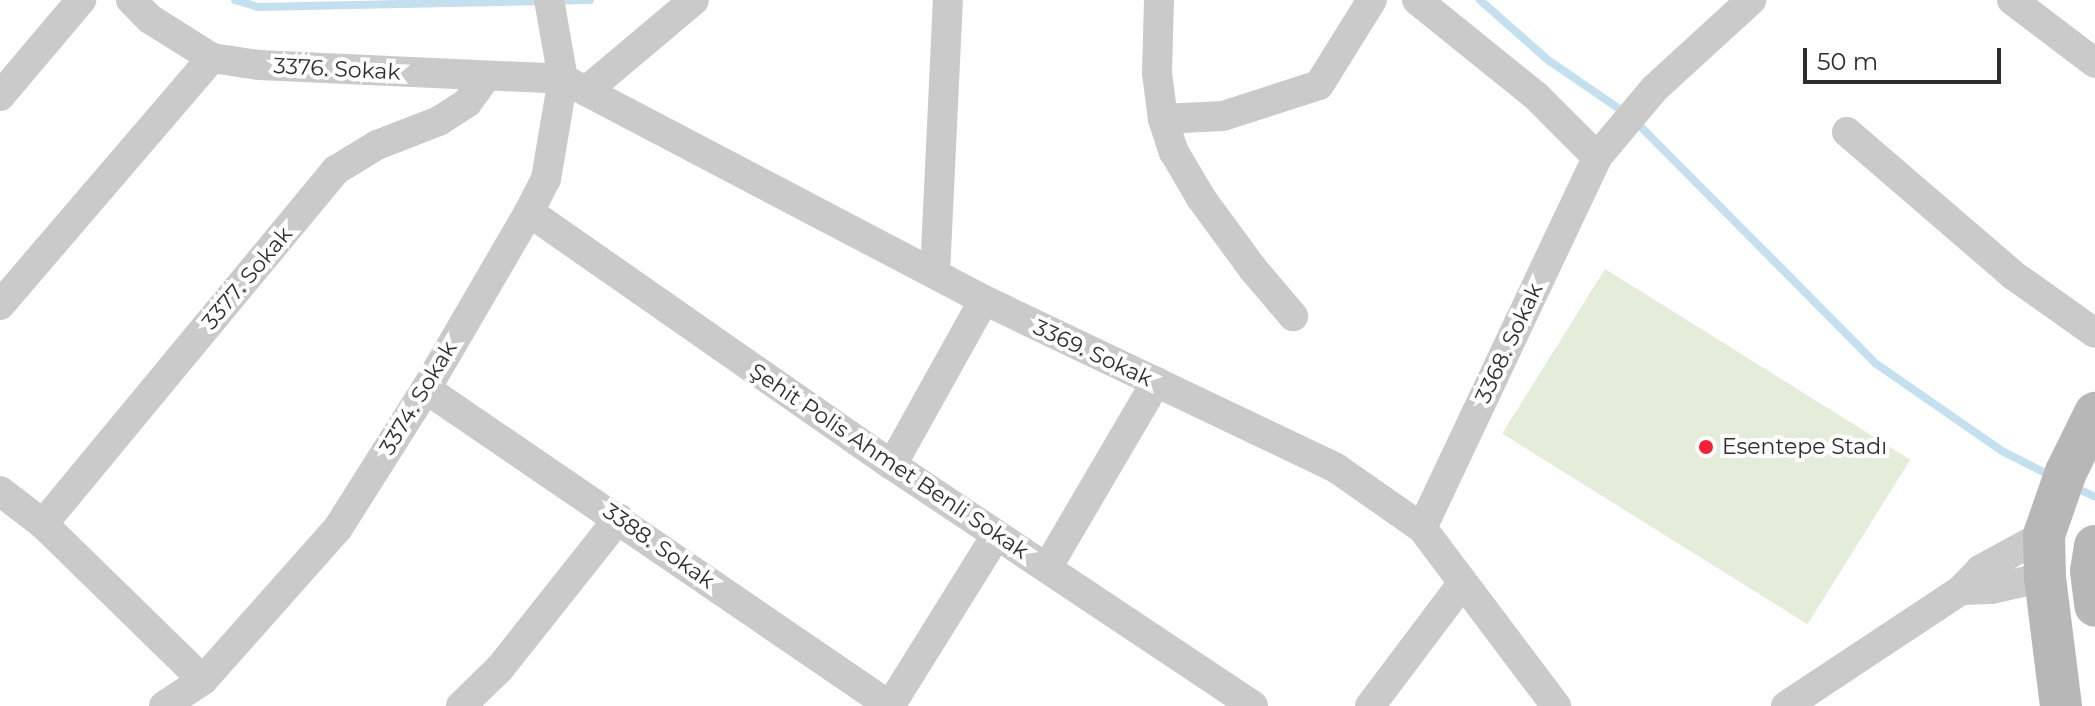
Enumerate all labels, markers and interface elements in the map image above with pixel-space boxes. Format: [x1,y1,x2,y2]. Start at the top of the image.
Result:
scale bar [1807,32,2005,82]
text: 50 m [1817,47,1878,76]
street label: 3376. Sokak [273,52,401,86]
street label: 3377. Sokak [196,221,298,335]
street label: 3368. Sokak [1470,279,1548,407]
street label: 3369. Sokak [1029,314,1157,392]
street label: 3374. Sokak [374,336,462,460]
street label: Şehit Polis Ahmet Benli Sokak [745,358,1033,564]
place label: Esentepe Stadı [1722,434,1887,460]
marker: Esentepe Stadı [1697,438,1715,456]
street label: 3388. Sokak [598,498,720,594]

